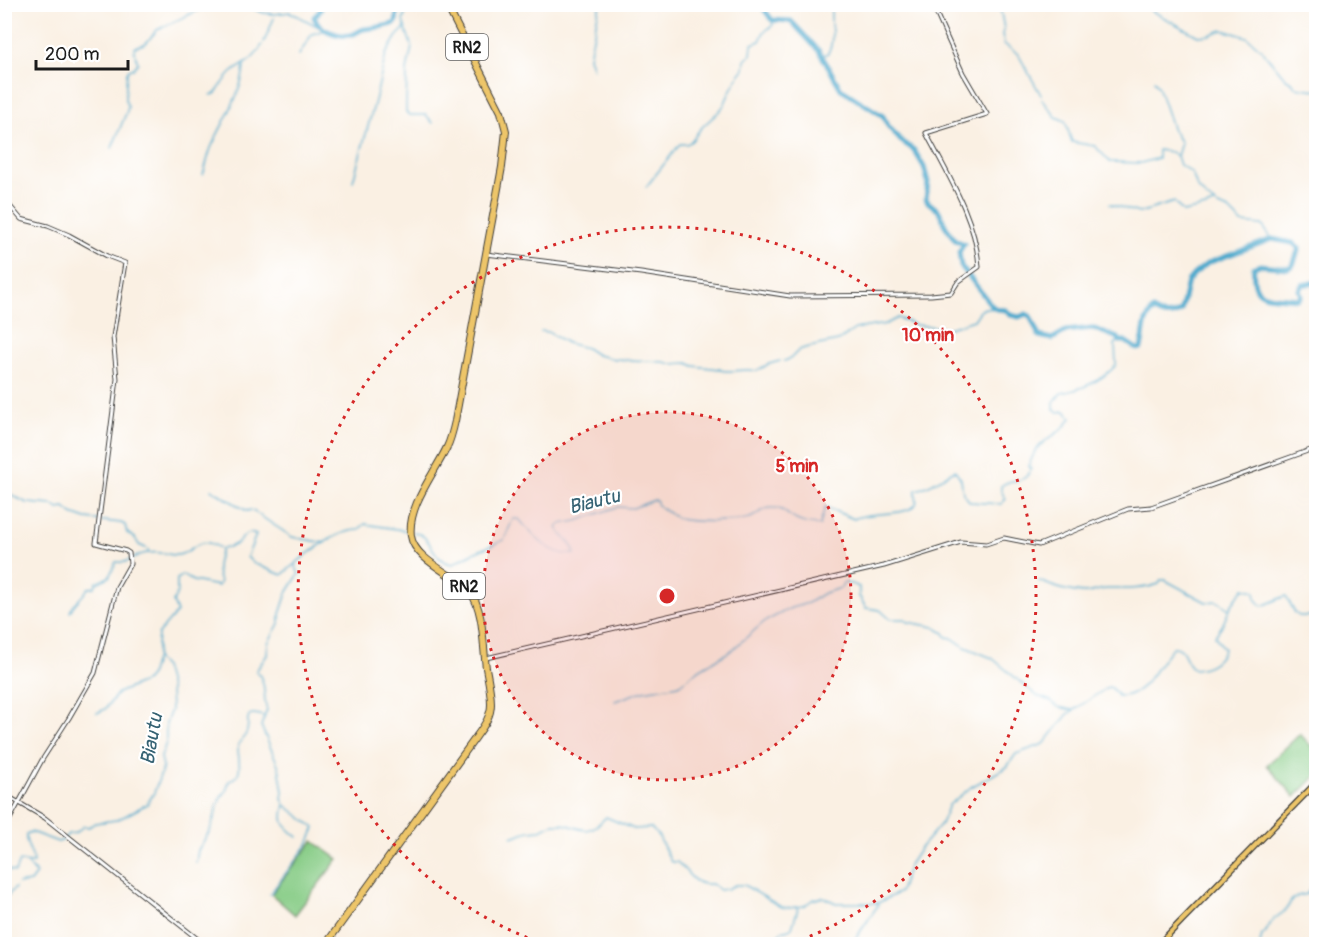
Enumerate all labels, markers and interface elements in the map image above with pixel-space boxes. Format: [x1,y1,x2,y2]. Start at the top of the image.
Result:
scale bar [36,33,128,71]
road number: RN2 [446,34,488,60]
text: 200 m [45,43,100,66]
text: 10 min [902,324,954,347]
text: 5 min [776,455,818,478]
water label: Biautu [566,483,624,520]
road number: RN2 [443,573,485,599]
centre of rings [657,586,677,606]
water label: Biautu [135,709,169,767]

